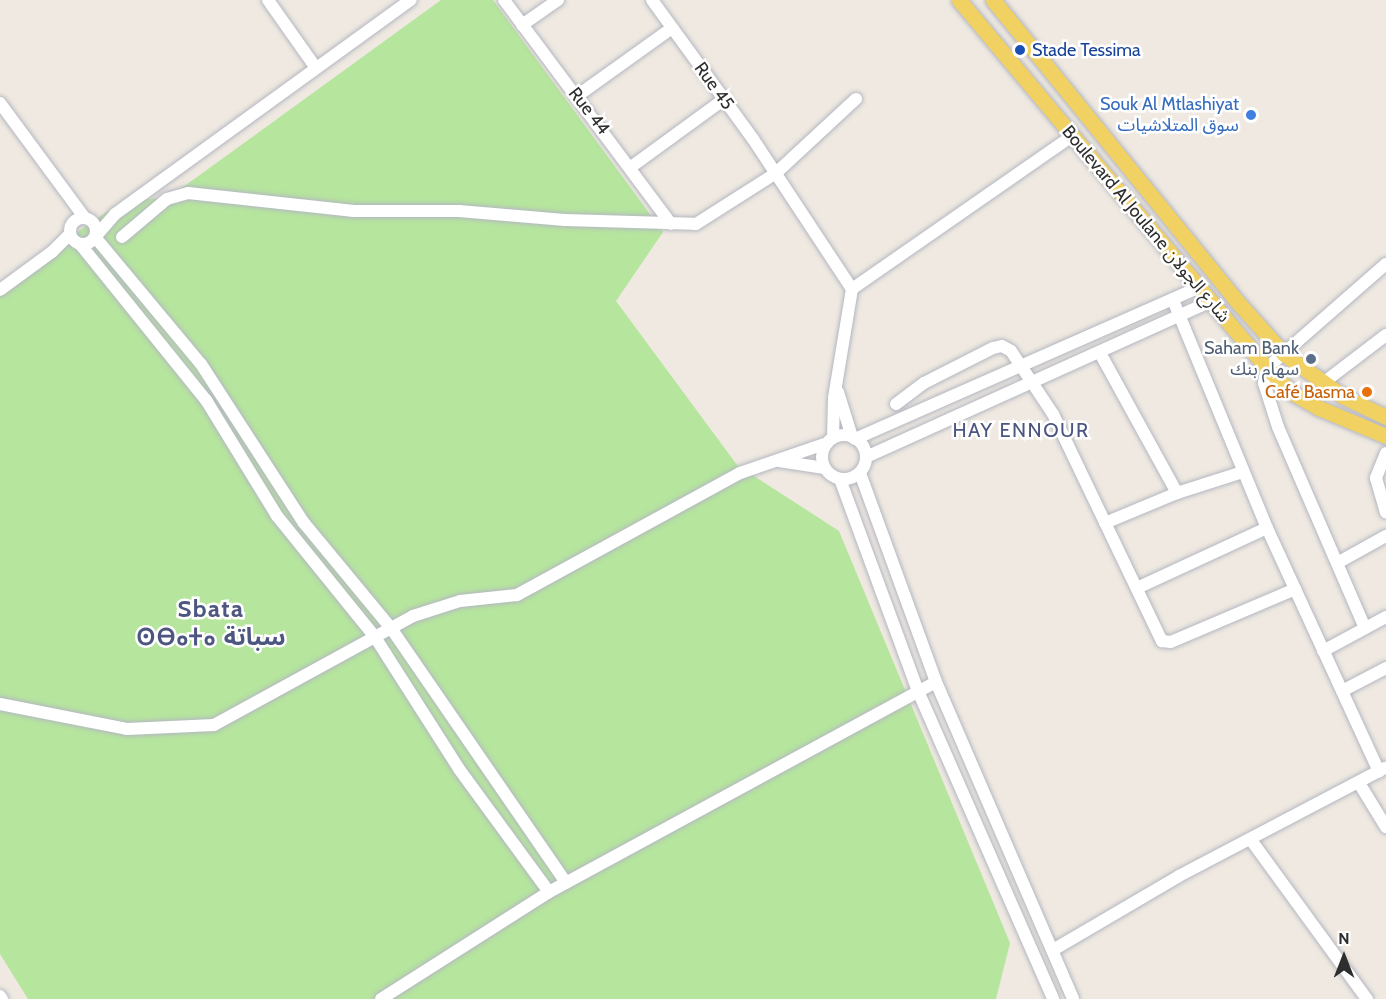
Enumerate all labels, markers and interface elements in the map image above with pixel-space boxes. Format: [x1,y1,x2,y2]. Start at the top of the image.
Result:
place label: Stade Tessima [1032,39,1141,61]
marker: Stade Tessima [1013,43,1027,57]
street label: Rue 45 [690,58,738,114]
street label: Rue 44 [564,83,614,139]
place label: Souk Al Mtlashiyat سوق المتلاشيات [1100,94,1239,136]
marker: Souk Al Mtlashiyat سوق المتلاشيات [1244,108,1258,122]
street label: Boulevard Al Joulane شارع الجولان [1057,121,1235,327]
place label: Saham Bank سهام بنك [1204,338,1299,380]
marker: Saham Bank سهام بنك [1304,352,1318,366]
place label: Café Basma [1265,381,1355,403]
marker: Café Basma [1360,385,1374,399]
district label: HAY ENNOUR [952,418,1090,442]
district label: Sbata ⵙⴱⴰⵜⴰ سباتة [141,595,281,651]
north arrow [1314,927,1374,987]
text: N [1338,929,1350,948]

